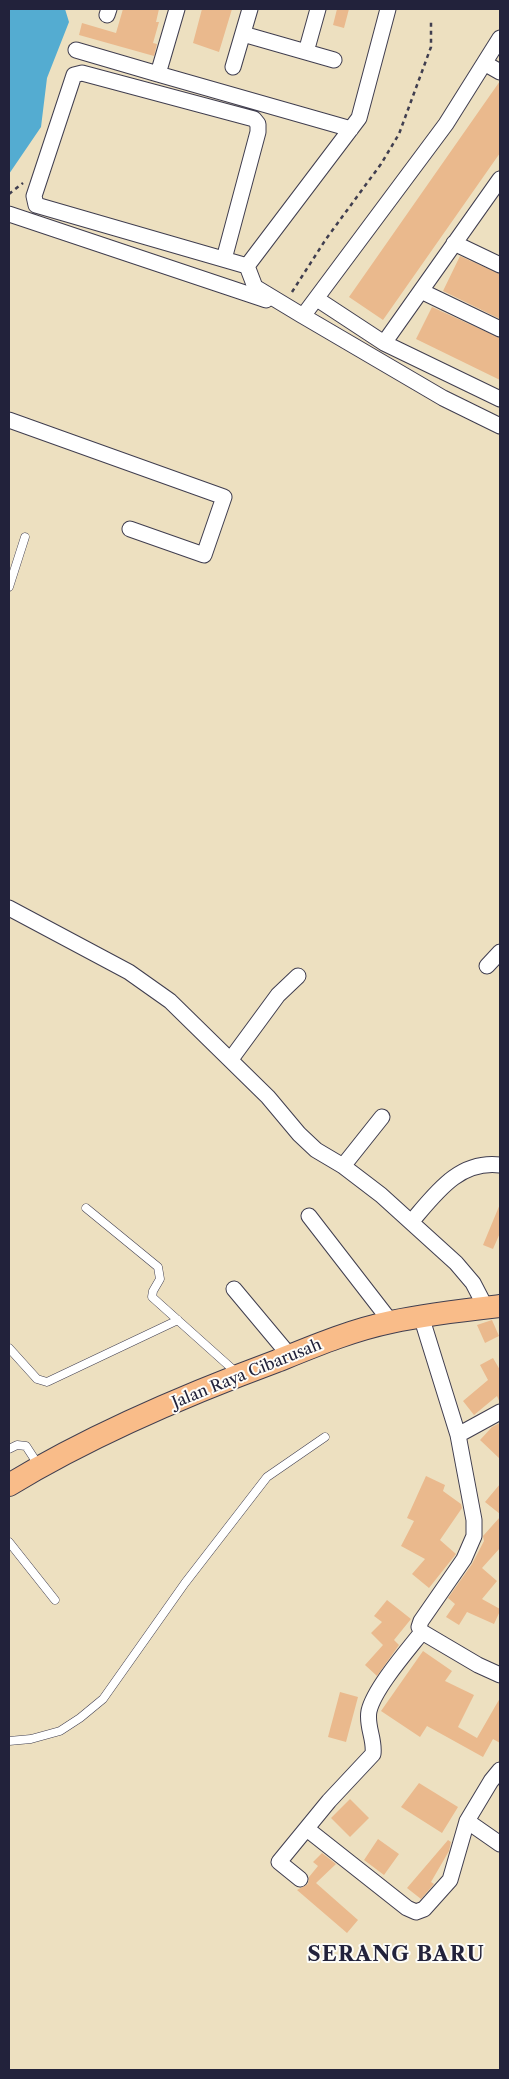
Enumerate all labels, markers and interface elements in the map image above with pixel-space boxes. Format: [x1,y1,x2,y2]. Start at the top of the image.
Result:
street label: Jalan Raya Cibarusah [169,1335,325,1413]
district label: SERANG BARU [306,1942,486,1968]

